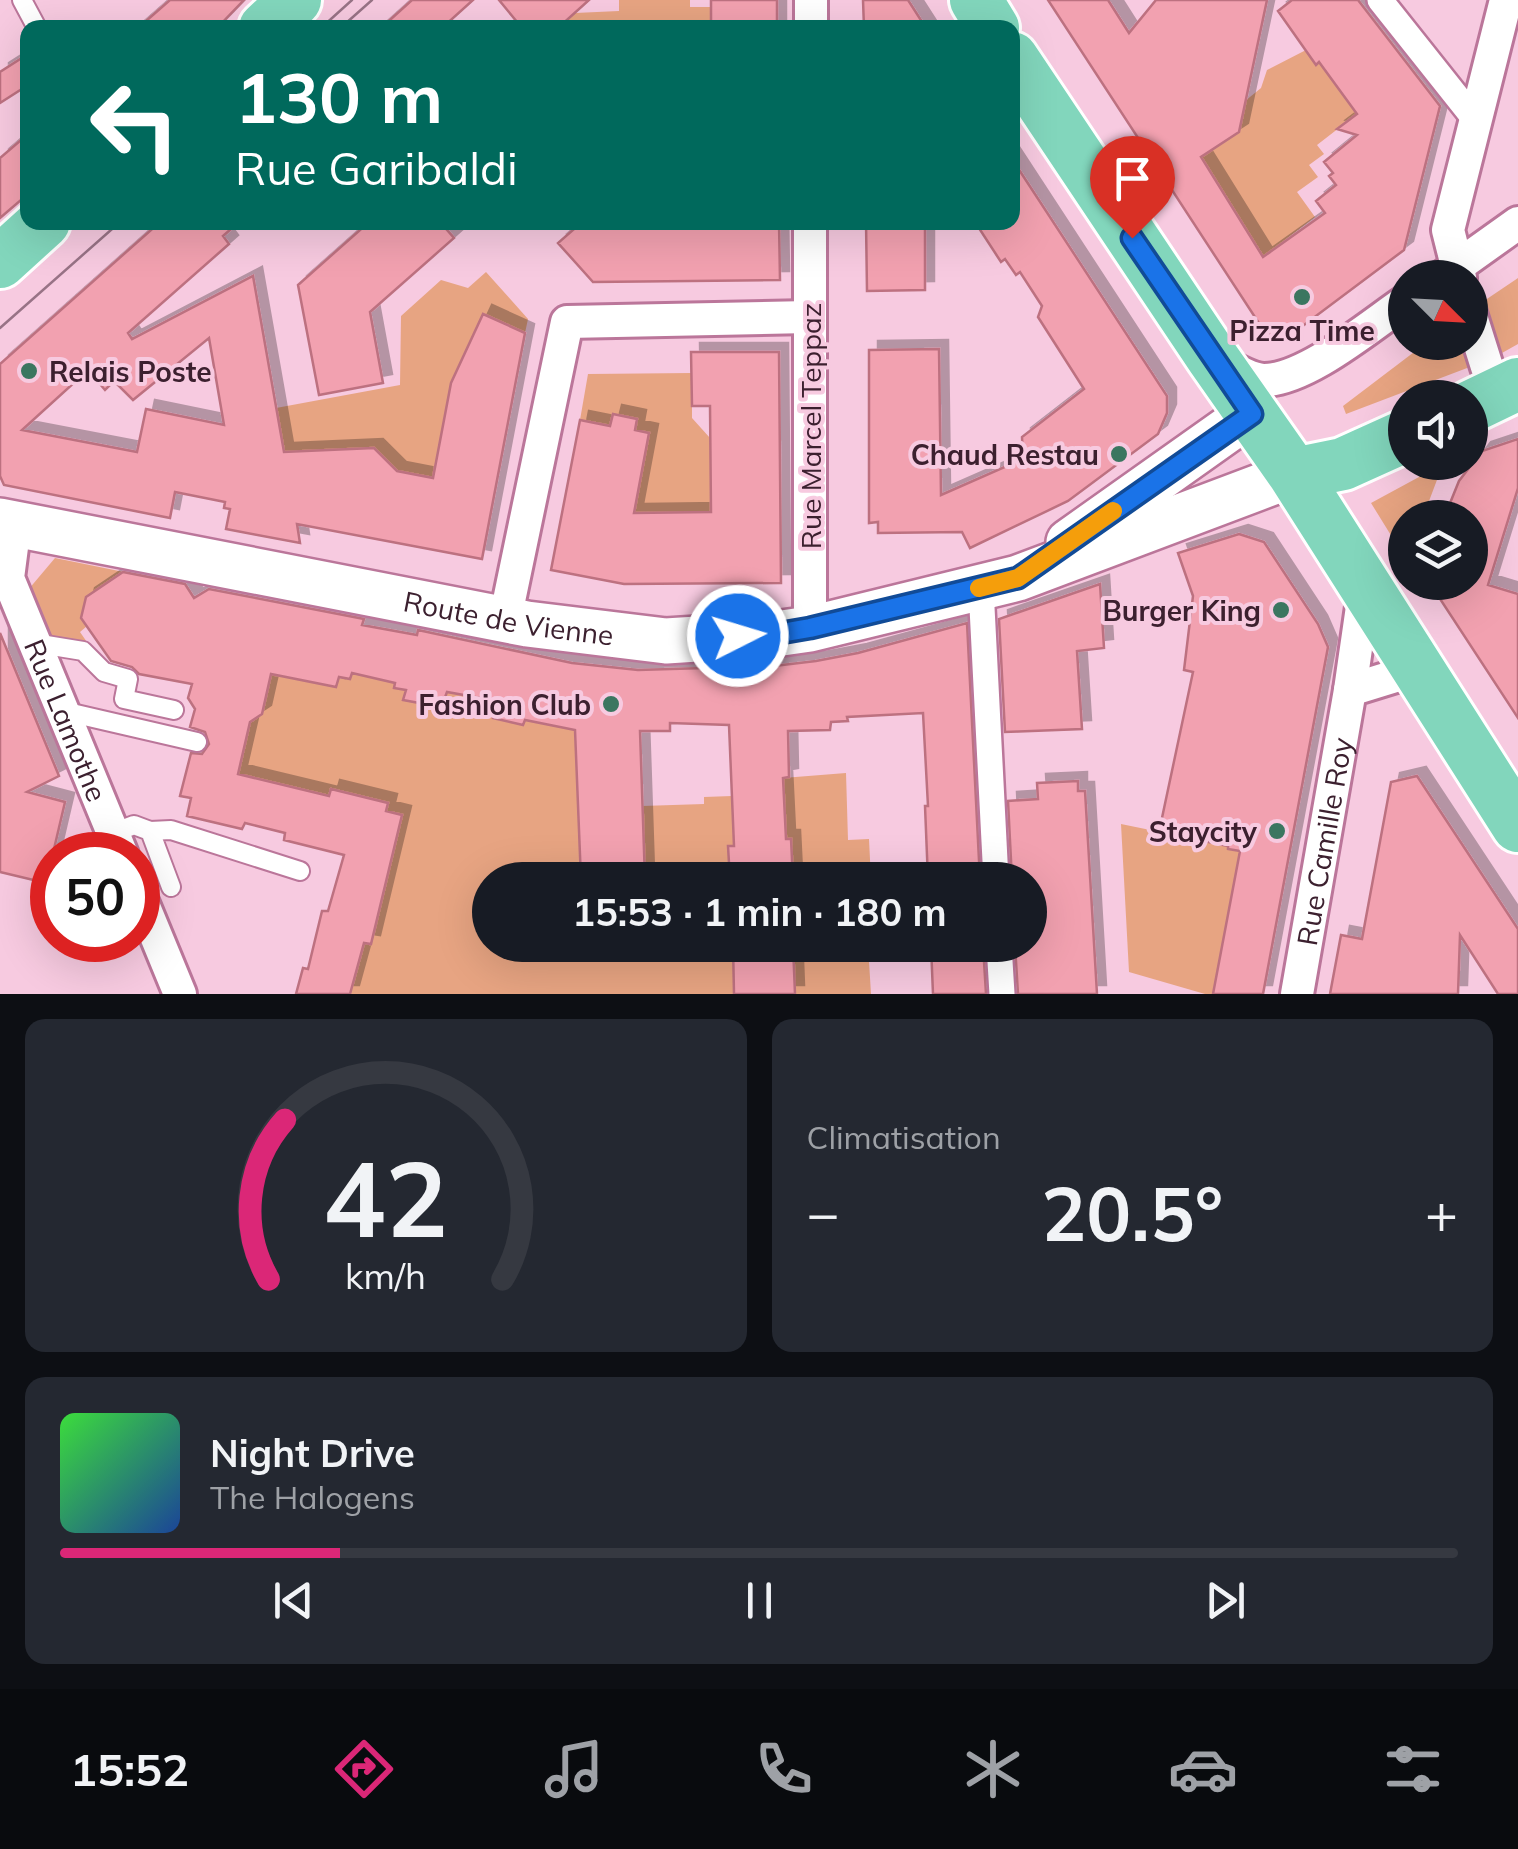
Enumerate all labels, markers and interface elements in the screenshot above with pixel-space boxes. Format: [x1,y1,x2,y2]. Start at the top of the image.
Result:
text: 130 m [235,53,443,141]
icon: left [70,60,200,190]
pin [1090,136,1175,239]
text: Rue Garibaldi [235,140,518,196]
icon: arrive [1105,151,1160,206]
north arrow [1388,260,1488,360]
map controls [1388,260,1488,600]
marker: Pizza Time [1291,286,1313,308]
street label: Rue Marcel Teppaz [793,303,828,549]
place label: Pizza Time [1229,313,1375,348]
place label: Relais Poste [49,354,212,389]
marker: Relais Poste [18,360,40,382]
button: sound [1388,380,1488,480]
place label: Chaud Restau [911,437,1099,472]
marker: Chaud Restau [1108,443,1130,465]
button: layers [1388,500,1488,600]
street label: Route de Vienne [401,583,616,652]
position arrow [686,584,790,688]
place label: Burger King [1103,593,1261,628]
marker: Burger King [1270,599,1292,621]
street label: Rue Lamothe [18,634,115,806]
place label: Fashion Club [418,687,591,722]
marker: Fashion Club [600,693,622,715]
street label: Rue Camille Roy [1288,734,1359,948]
place label: Staycity [1149,814,1258,849]
marker: Staycity [1266,820,1288,842]
speed limit sign: 50 [30,832,160,962]
text: 15:53 · 1 min · 180 m [572,888,947,936]
text: Climatisation [807,1117,1001,1157]
text: 42 [323,1132,448,1263]
text: 20.5° [1041,1166,1223,1260]
text: − [807,1178,840,1247]
text: + [1425,1178,1458,1247]
text: km/h [345,1253,426,1298]
text: Night Drive [210,1429,415,1477]
text: The Halogens [210,1477,415,1517]
icon: previous [266,1573,321,1628]
icon: pause [732,1573,787,1628]
icon: next [1198,1573,1253,1628]
icon: directions [329,1734,399,1804]
icon: music [539,1734,609,1804]
icon: phone [749,1734,819,1804]
icon: climate [958,1734,1028,1804]
icon: car [1168,1734,1238,1804]
icon: filters [1378,1734,1448,1804]
text: 15:52 [70,1741,189,1797]

